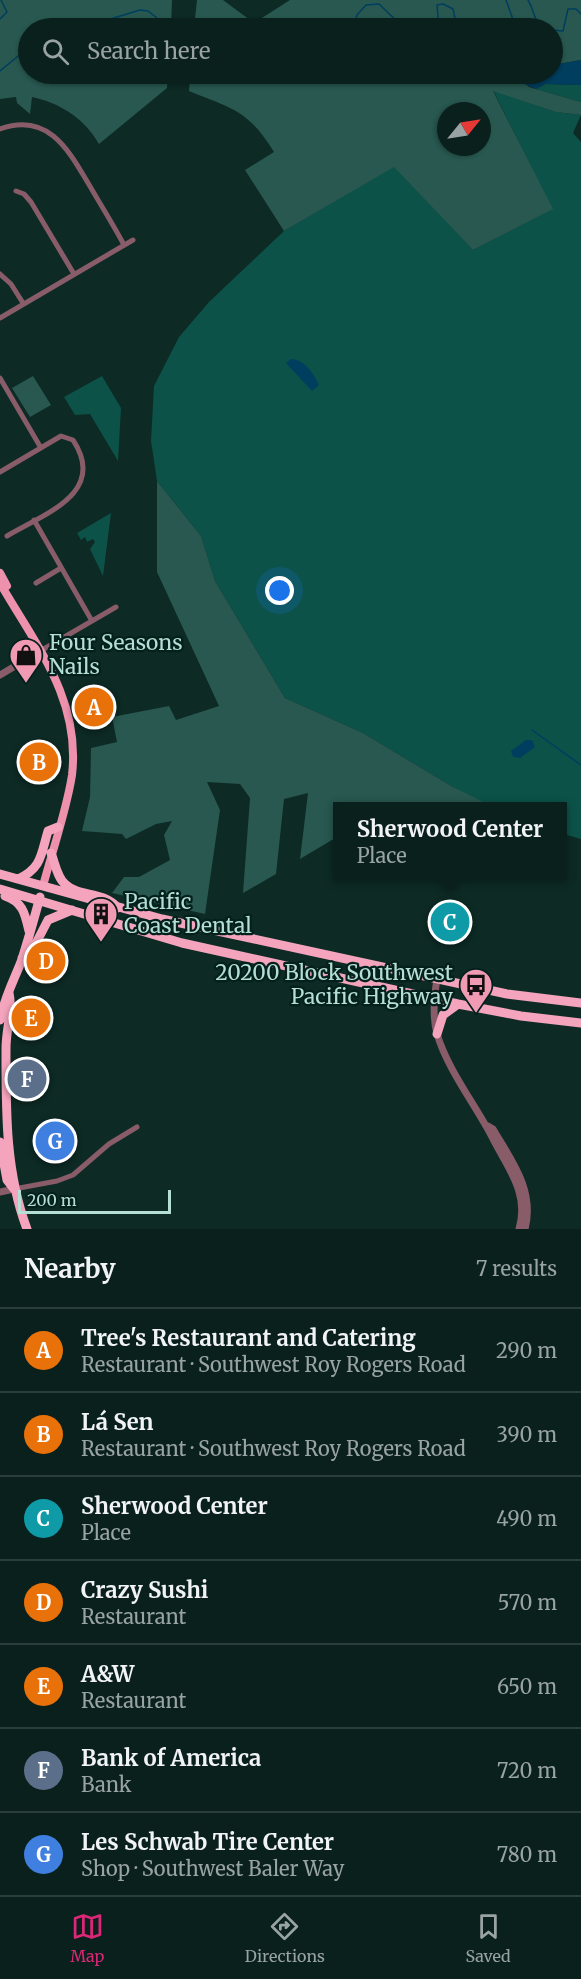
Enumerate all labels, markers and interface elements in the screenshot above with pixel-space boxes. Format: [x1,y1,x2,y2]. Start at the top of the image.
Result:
search box [18,18,563,84]
icon: search [39,35,72,68]
text: Search here [87,37,210,65]
north arrow [437,102,491,156]
your location [265,576,294,605]
place label: Four Seasons Nails [49,629,183,680]
shop icon: Four Seasons Nails [8,637,44,684]
pin: A [74,684,113,730]
pin: B [20,740,58,784]
popup [333,802,567,880]
text: Sherwood Center [357,815,543,843]
text: Place [357,843,407,868]
place label: Pacific Coast Dental [124,888,252,939]
building icon: Pacific Coast Dental [83,896,119,943]
pin: C [430,900,470,944]
pin: D [26,938,66,984]
place label: 20200 Block Southwest Pacific Highway [215,959,454,1010]
bus stop icon: 20200 Block Southwest Pacific Highway [458,967,494,1014]
pin: E [12,996,51,1040]
pin: F [8,1056,46,1102]
pin: G [36,1118,74,1164]
scale bar [18,1187,171,1214]
text: 200 m [27,1190,77,1210]
text: Nearby [24,1252,116,1285]
text: 7 results [476,1256,557,1281]
text: Tree's Restaurant and Catering [81,1324,416,1352]
text: A [36,1338,51,1363]
text: 290 m [496,1338,557,1363]
text: Restaurant · Southwest Roy Rogers Road [81,1352,466,1377]
text: Lá Sen [81,1408,154,1436]
text: B [37,1422,50,1447]
text: 390 m [497,1422,557,1447]
text: Restaurant · Southwest Roy Rogers Road [81,1436,466,1461]
text: Sherwood Center [81,1492,268,1520]
text: C [37,1506,50,1531]
text: 490 m [496,1506,557,1531]
text: Place [81,1520,131,1545]
text: Crazy Sushi [81,1576,208,1604]
text: D [36,1590,51,1615]
text: 570 m [498,1590,557,1615]
text: Restaurant [81,1604,186,1629]
text: A&W [81,1660,134,1688]
text: E [37,1674,50,1699]
text: 650 m [497,1674,557,1699]
text: Restaurant [81,1688,186,1713]
text: Bank of America [81,1744,261,1772]
text: F [37,1758,50,1783]
text: 720 m [497,1758,557,1783]
text: Bank [81,1772,132,1797]
text: Les Schwab Tire Center [81,1828,334,1856]
text: G [36,1842,51,1867]
text: 780 m [497,1842,557,1867]
text: Shop · Southwest Baler Way [81,1856,344,1881]
tab: Map [70,1910,104,1966]
tab: Directions [245,1910,325,1966]
tab: Saved [465,1910,511,1966]

